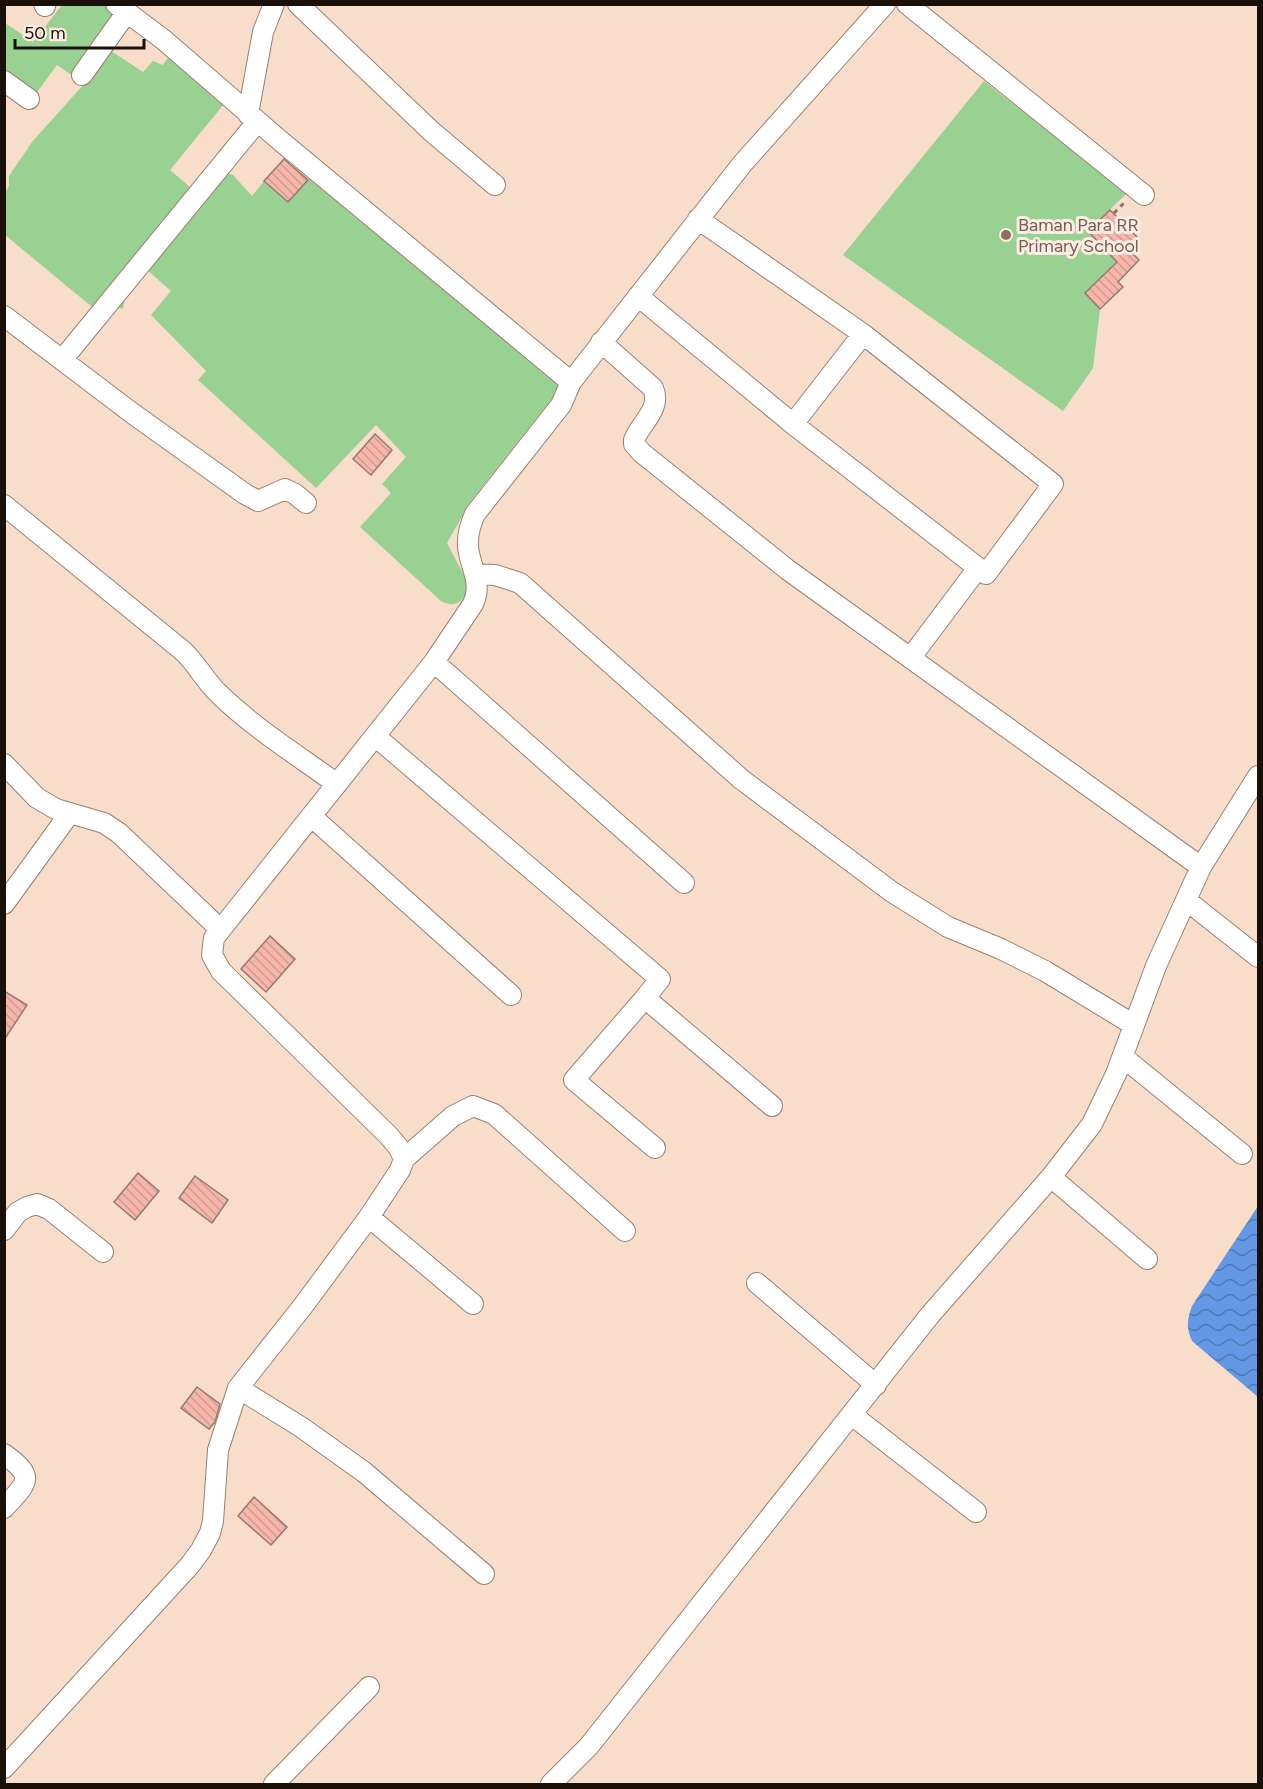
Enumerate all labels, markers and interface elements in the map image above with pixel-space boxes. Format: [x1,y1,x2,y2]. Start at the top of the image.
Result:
scale bar [15,12,144,50]
text: 50 m [24,22,66,44]
place label: Baman Para RR Primary School [1018,214,1139,257]
marker: Baman Para RR Primary School [999,228,1013,242]

